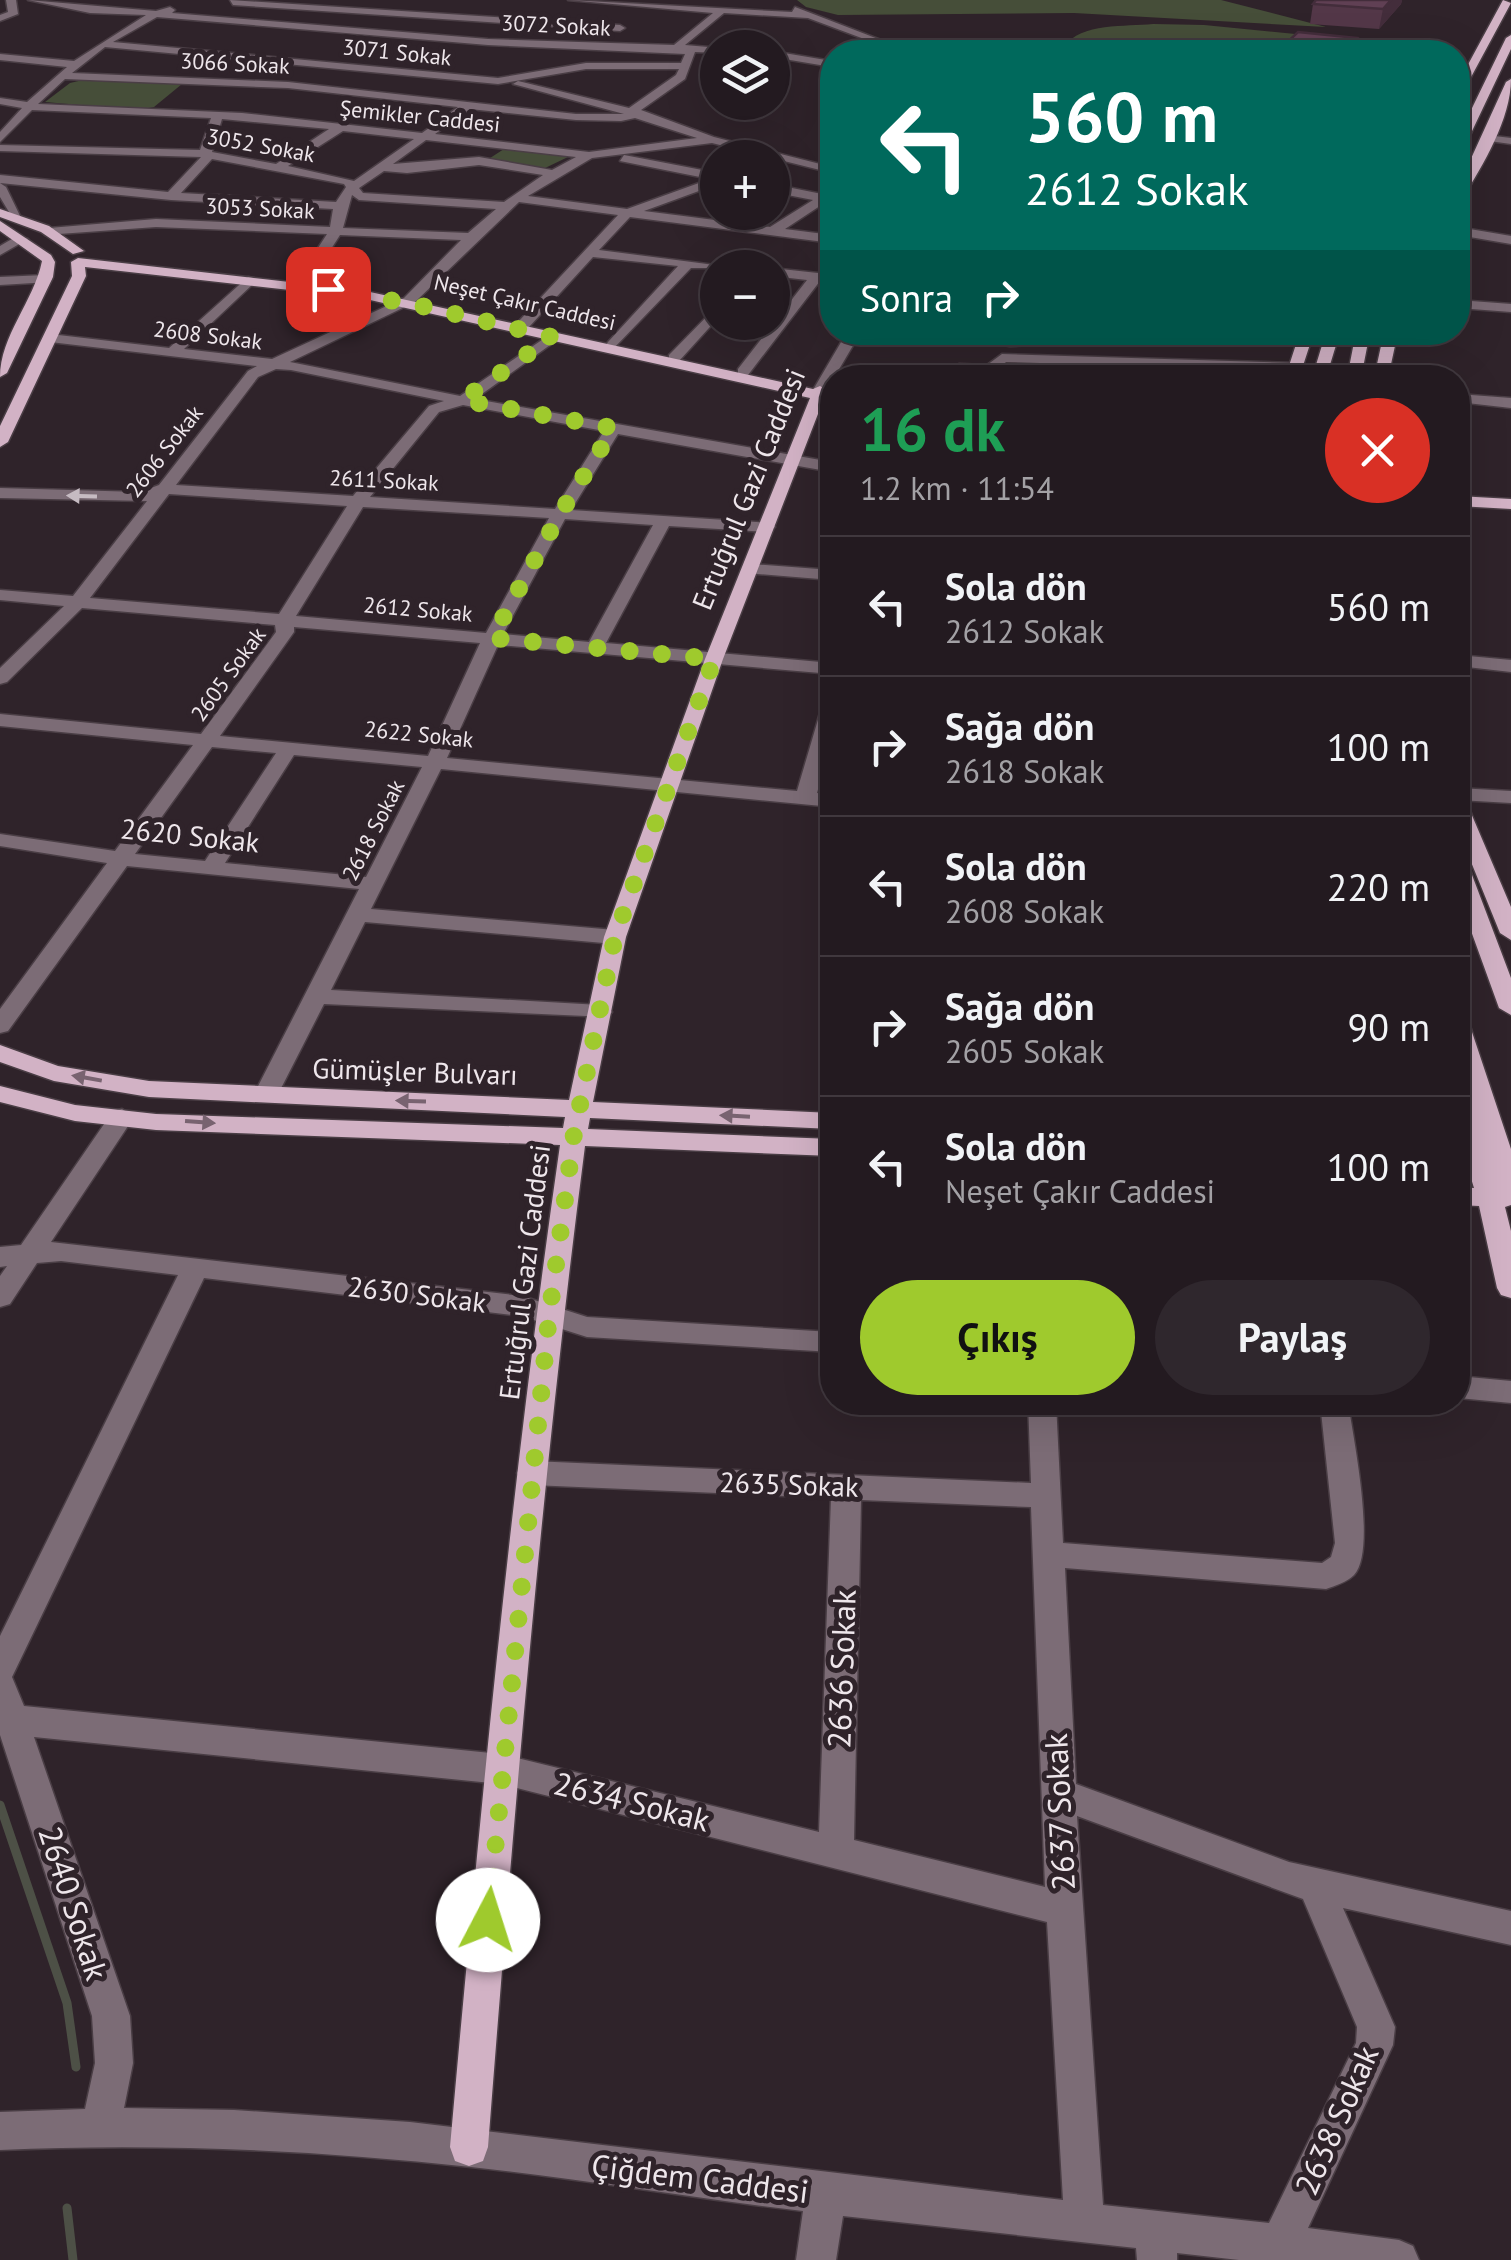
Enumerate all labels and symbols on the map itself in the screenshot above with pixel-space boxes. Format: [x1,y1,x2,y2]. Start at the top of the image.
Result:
street label: 3072 Sokak [501,8,612,42]
street label: 3071 Sokak [341,32,453,72]
street label: 3066 Sokak [180,46,291,80]
street label: Şemikler Caddesi [338,94,502,138]
street label: 3052 Sokak [205,122,318,168]
street label: 3053 Sokak [205,191,316,225]
pin [286,247,371,332]
street label: Neşet Çakır Caddesi [431,267,619,337]
street label: 2608 Sokak [152,314,264,356]
street label: Ertuğrul Gazi Caddesi [683,363,813,615]
street label: 2606 Sokak [119,399,209,503]
street label: 2611 Sokak [329,463,440,497]
one-way arrow [66,487,98,503]
street label: 2612 Sokak [362,590,474,628]
street label: 2605 Sokak [185,621,272,726]
street label: 2622 Sokak [363,714,475,754]
street label: 2618 Sokak [336,775,410,885]
street label: 2620 Sokak [119,809,262,861]
street label: Gümüşler Bulvarı [312,1049,518,1093]
one-way arrow [71,1070,102,1085]
one-way arrow [394,1092,426,1108]
one-way arrow [719,1108,751,1124]
one-way arrow [184,1115,216,1131]
street label: Ertuğrul Gazi Caddesi [490,1142,558,1402]
street label: 2630 Sokak [346,1267,489,1321]
street label: 2635 Sokak [719,1463,860,1505]
street label: 2636 Sokak [817,1588,865,1749]
street label: 2637 Sokak [1034,1732,1084,1892]
street label: 2634 Sokak [550,1761,715,1841]
street label: 2640 Sokak [29,1821,119,1986]
position arrow [436,1868,540,1972]
street label: 2638 Sokak [1284,2038,1388,2201]
street label: Çiğdem Caddesi [589,2144,811,2212]

